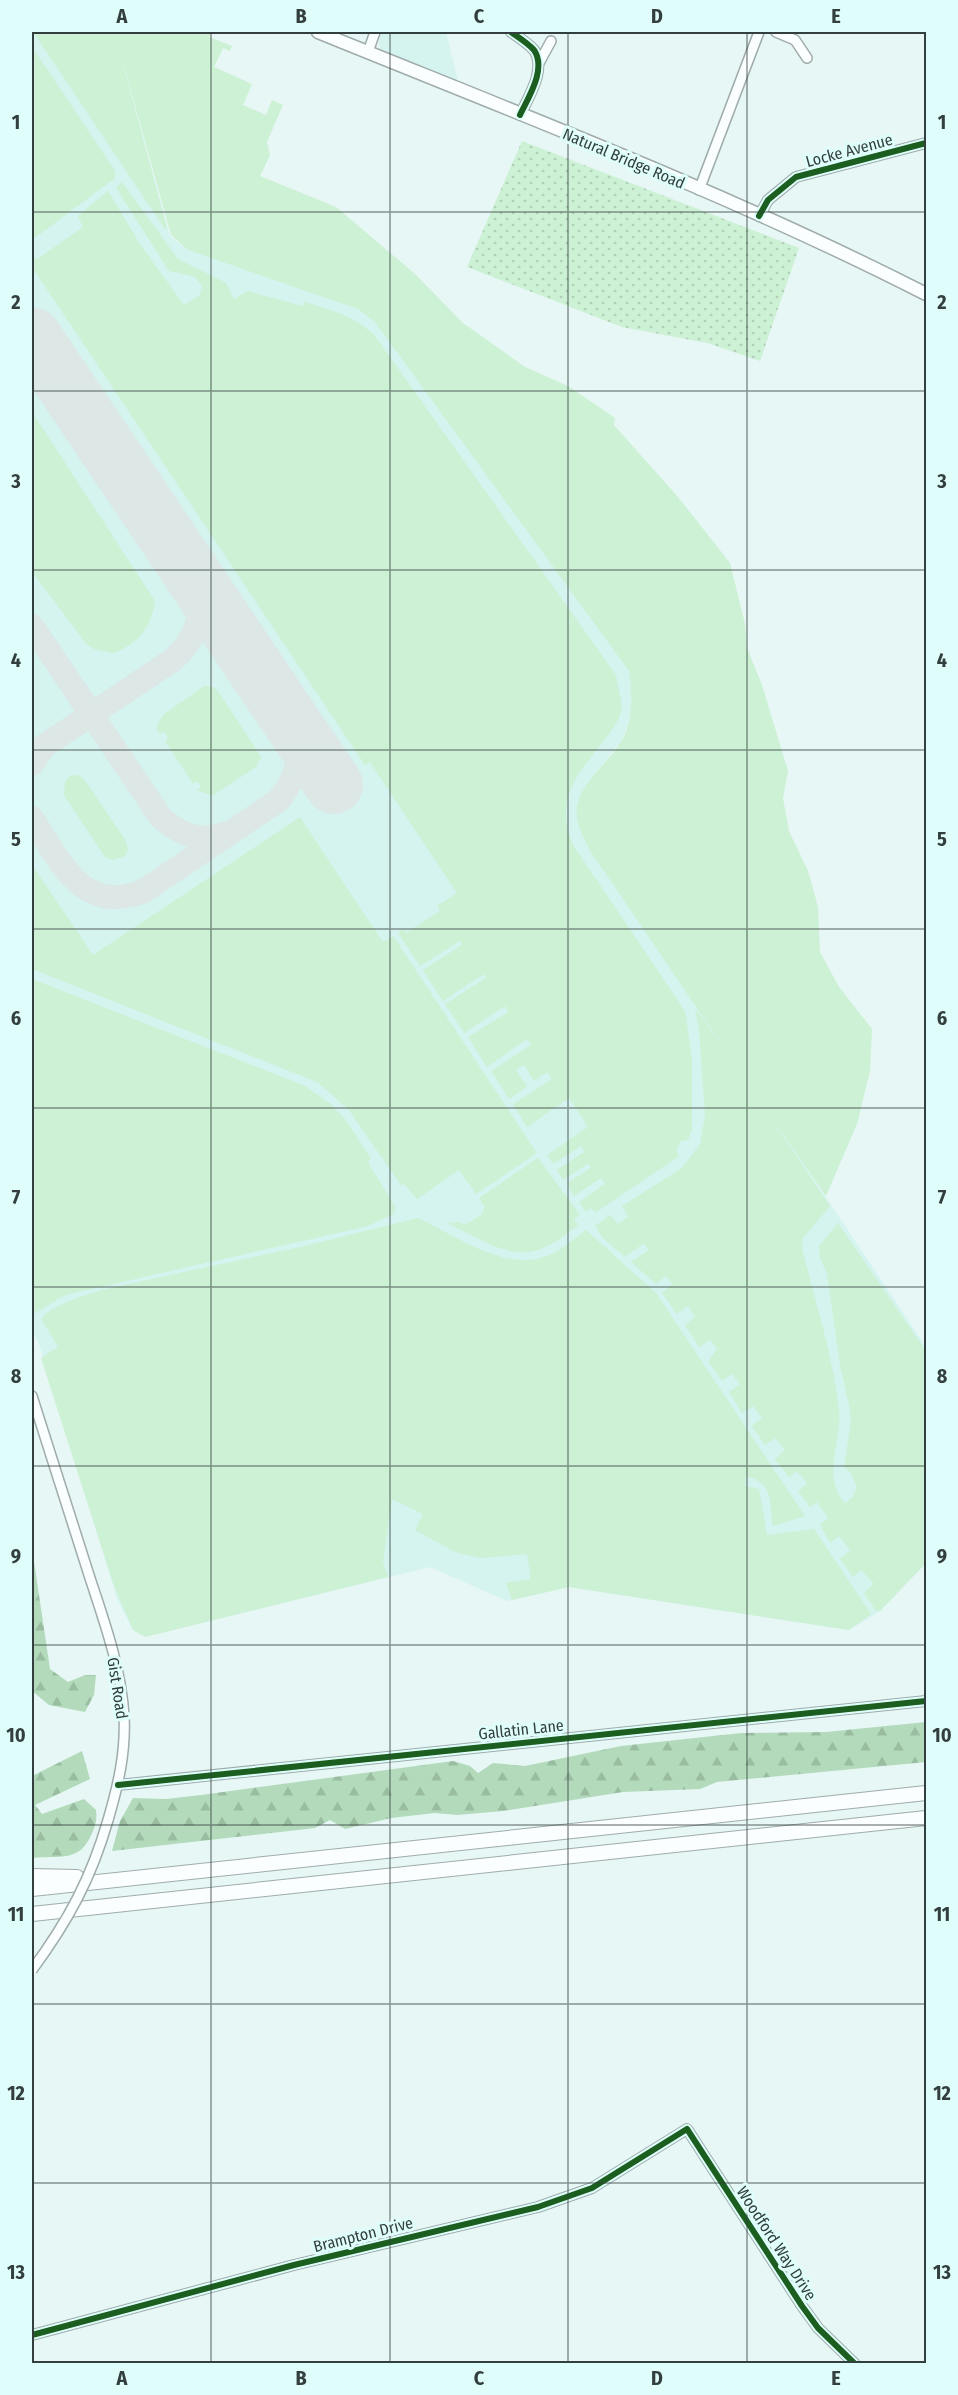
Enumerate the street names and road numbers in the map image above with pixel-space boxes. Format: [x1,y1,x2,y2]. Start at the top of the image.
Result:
street label: Natural Bridge Road [560,124,688,193]
street label: Locke Avenue [804,130,895,171]
street label: Gist Road [103,1656,132,1720]
street label: Gallatin Lane [477,1716,565,1743]
street label: Woodford Way Drive [733,2183,820,2304]
street label: Brampton Drive [311,2213,415,2256]

